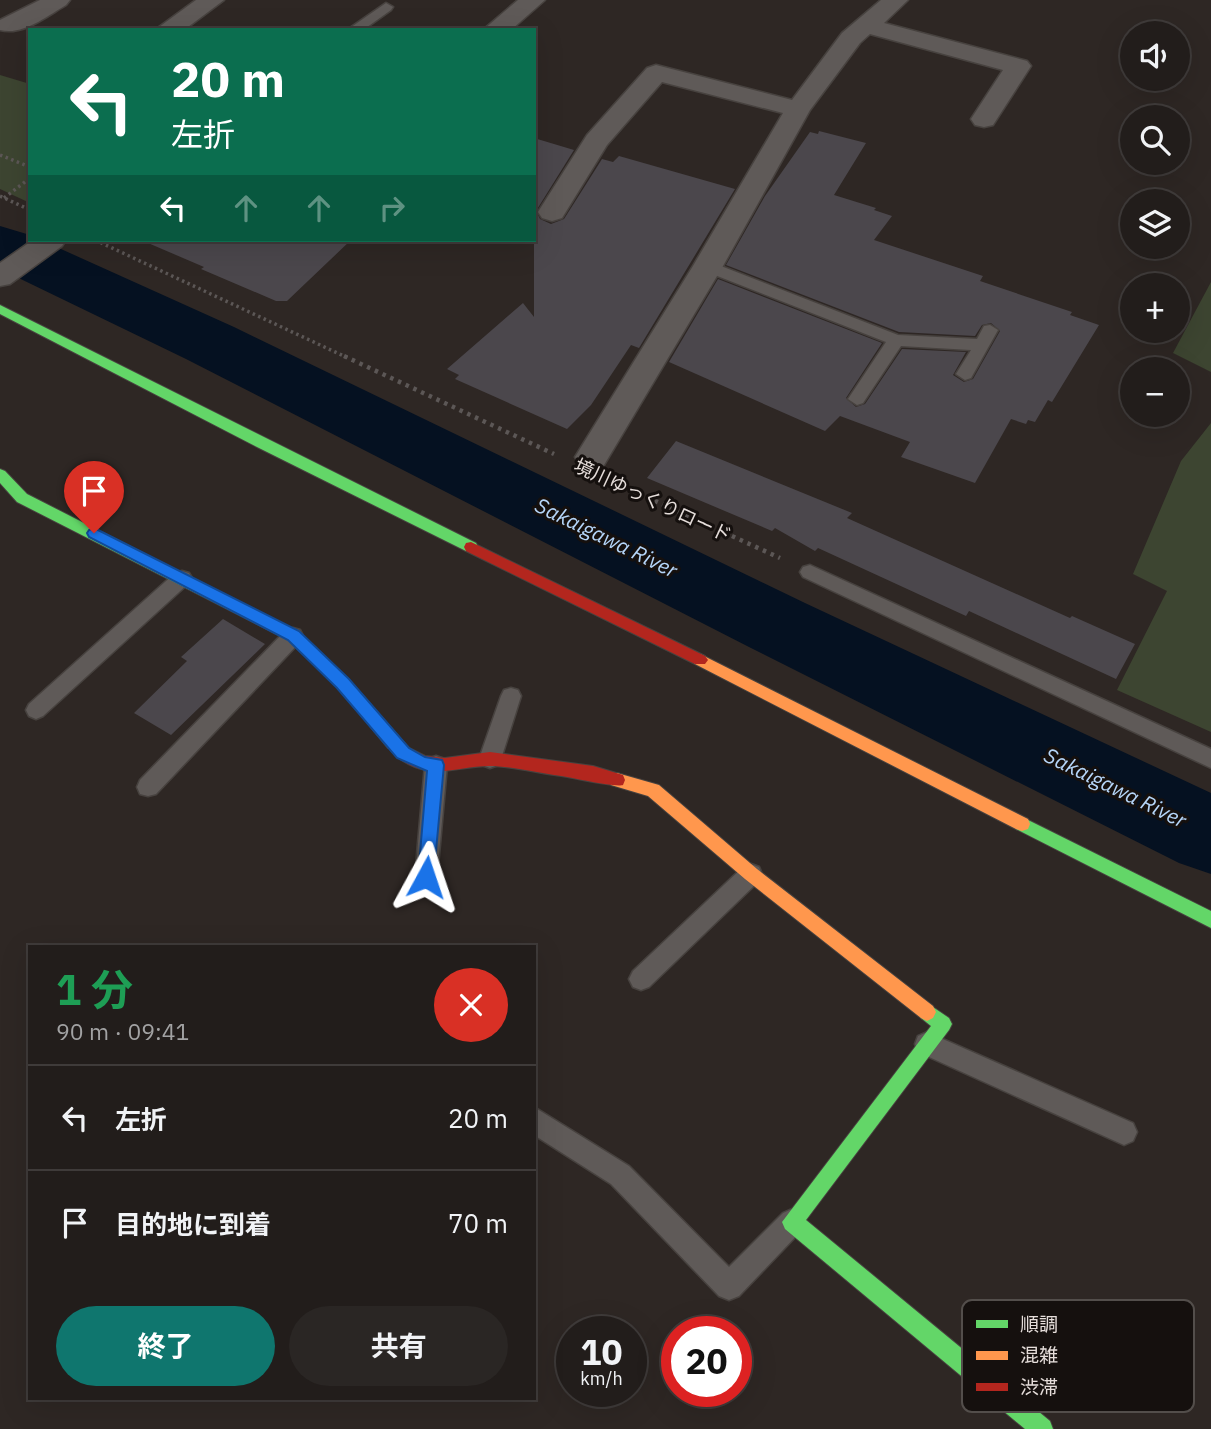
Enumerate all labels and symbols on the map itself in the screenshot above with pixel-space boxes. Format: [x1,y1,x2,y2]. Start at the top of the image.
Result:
street label: 境川ゆっくりロード [570,453,736,547]
pin [64,461,124,533]
water label: Sakaigawa River [531,491,683,584]
water label: Sakaigawa River [1040,741,1192,834]
position arrow [389,840,463,914]
legend [962,1300,1194,1412]
text: 順調 [1020,1312,1058,1336]
speed limit sign: 20 [661,1316,752,1407]
text: 混雑 [1020,1343,1058,1367]
text: 渋滞 [1020,1375,1058,1399]

